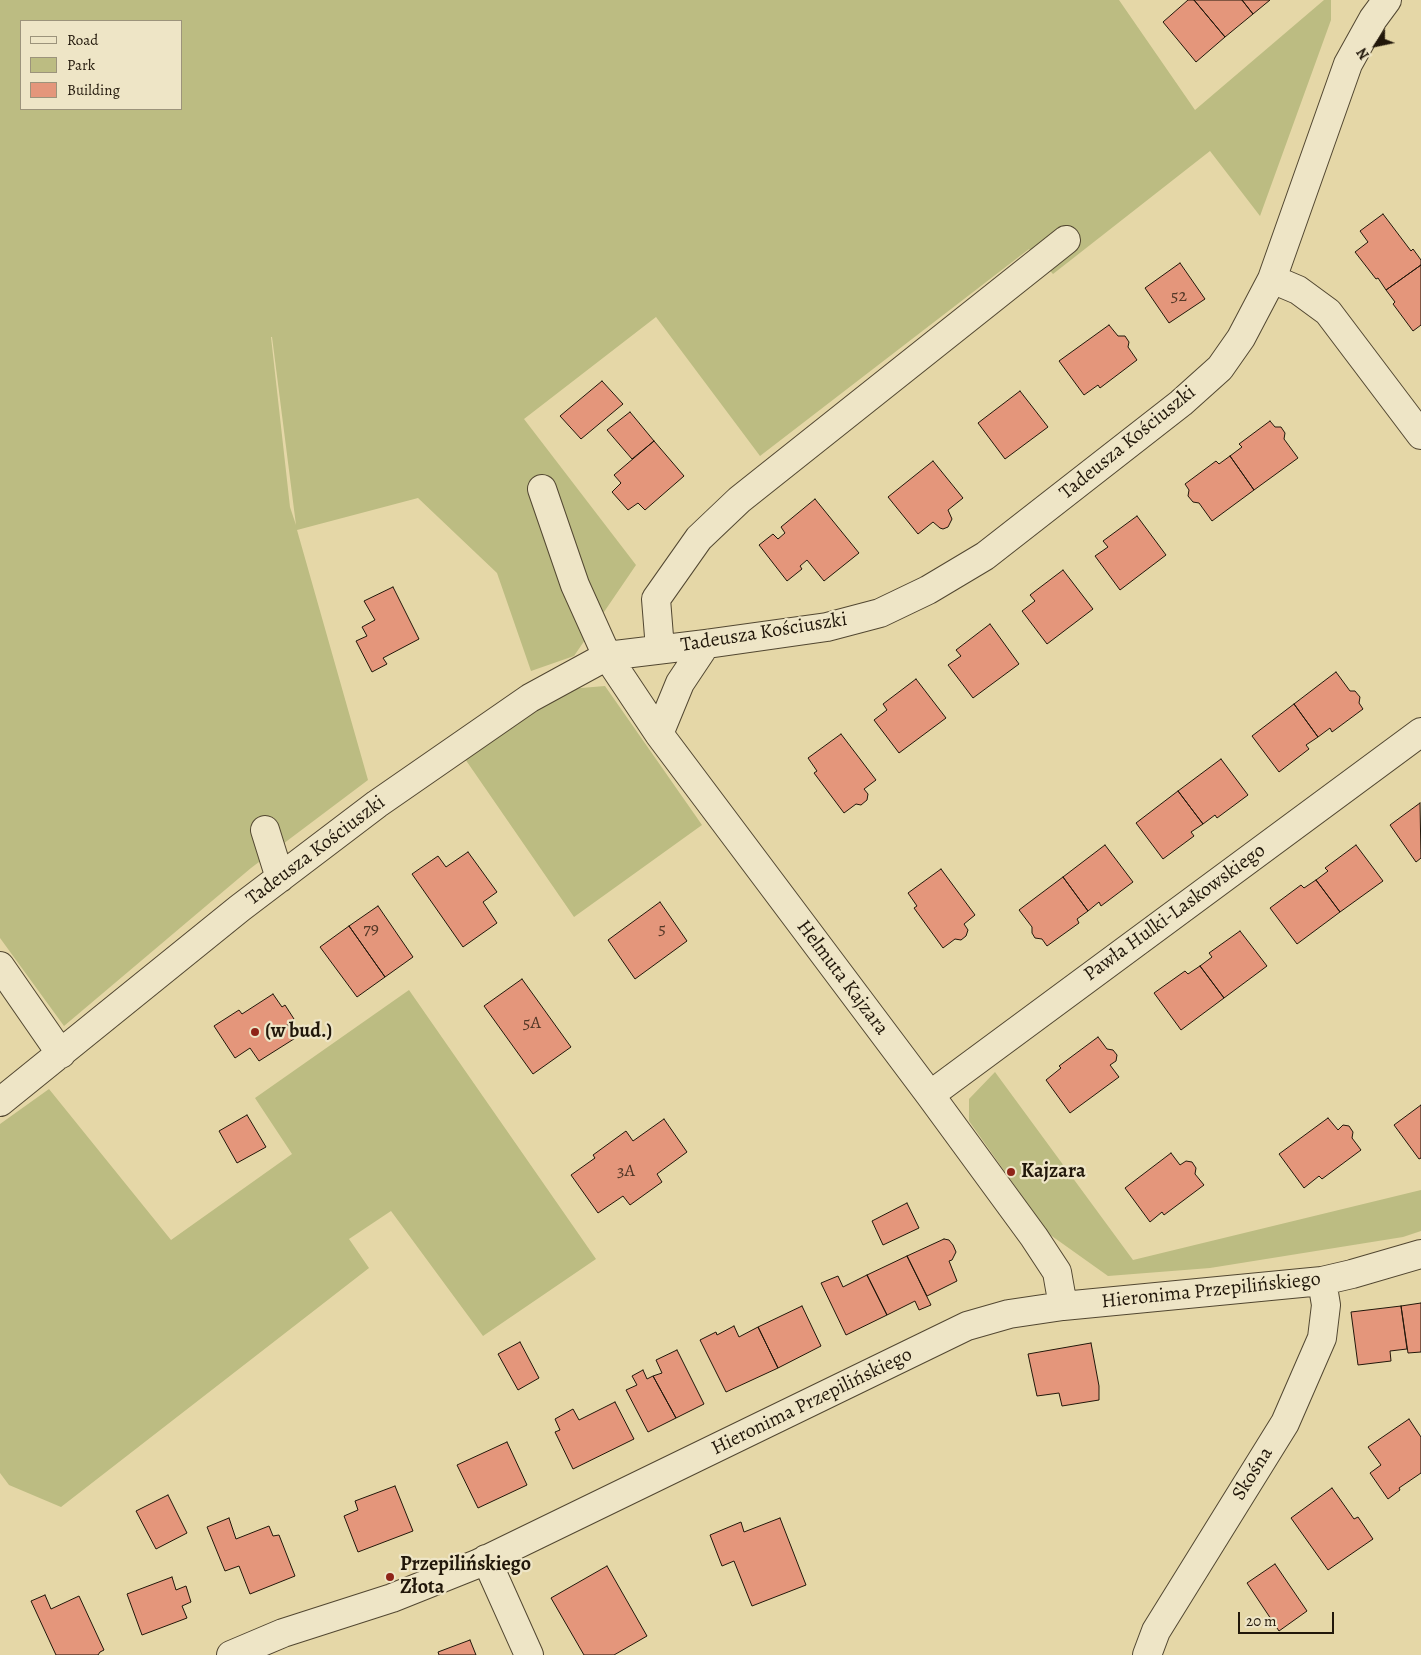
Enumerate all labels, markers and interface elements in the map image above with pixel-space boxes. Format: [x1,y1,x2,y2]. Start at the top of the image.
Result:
legend [20,20,182,110]
north arrow [1351,20,1401,70]
text: Road [67,30,98,50]
text: N [1352,44,1374,63]
text: Park [67,55,95,75]
text: Building [67,80,120,100]
house number: 52 [1171,286,1187,308]
street label: Tadeusza Kościuszki [1055,381,1201,505]
street label: Tadeusza Kościuszki [679,608,849,658]
street label: Tadeusza Kościuszki [242,791,390,911]
street label: Pawła Hulki-Laskowskiego [1079,839,1271,987]
street label: Helmuta Kajzara [791,916,893,1040]
house number: 79 [363,919,379,941]
house number: 5 [658,919,666,941]
house number: 5A [523,1013,541,1035]
place label: (w bud.) [265,1020,332,1044]
marker: (w bud.) [249,1026,261,1038]
place label: Kajzara [1021,1160,1086,1184]
house number: 3A [617,1161,635,1183]
marker: Kajzara [1005,1166,1017,1178]
street label: Hieronima Przepilińskiego [1100,1268,1322,1314]
street label: Hieronima Przepilińskiego [708,1343,916,1461]
street label: Skośna [1227,1443,1279,1505]
place label: Przepilińskiego Złota [400,1553,531,1600]
marker: Przepilińskiego Złota [384,1571,396,1583]
scale bar [1241,1602,1337,1634]
text: 20 m [1246,1611,1277,1631]

